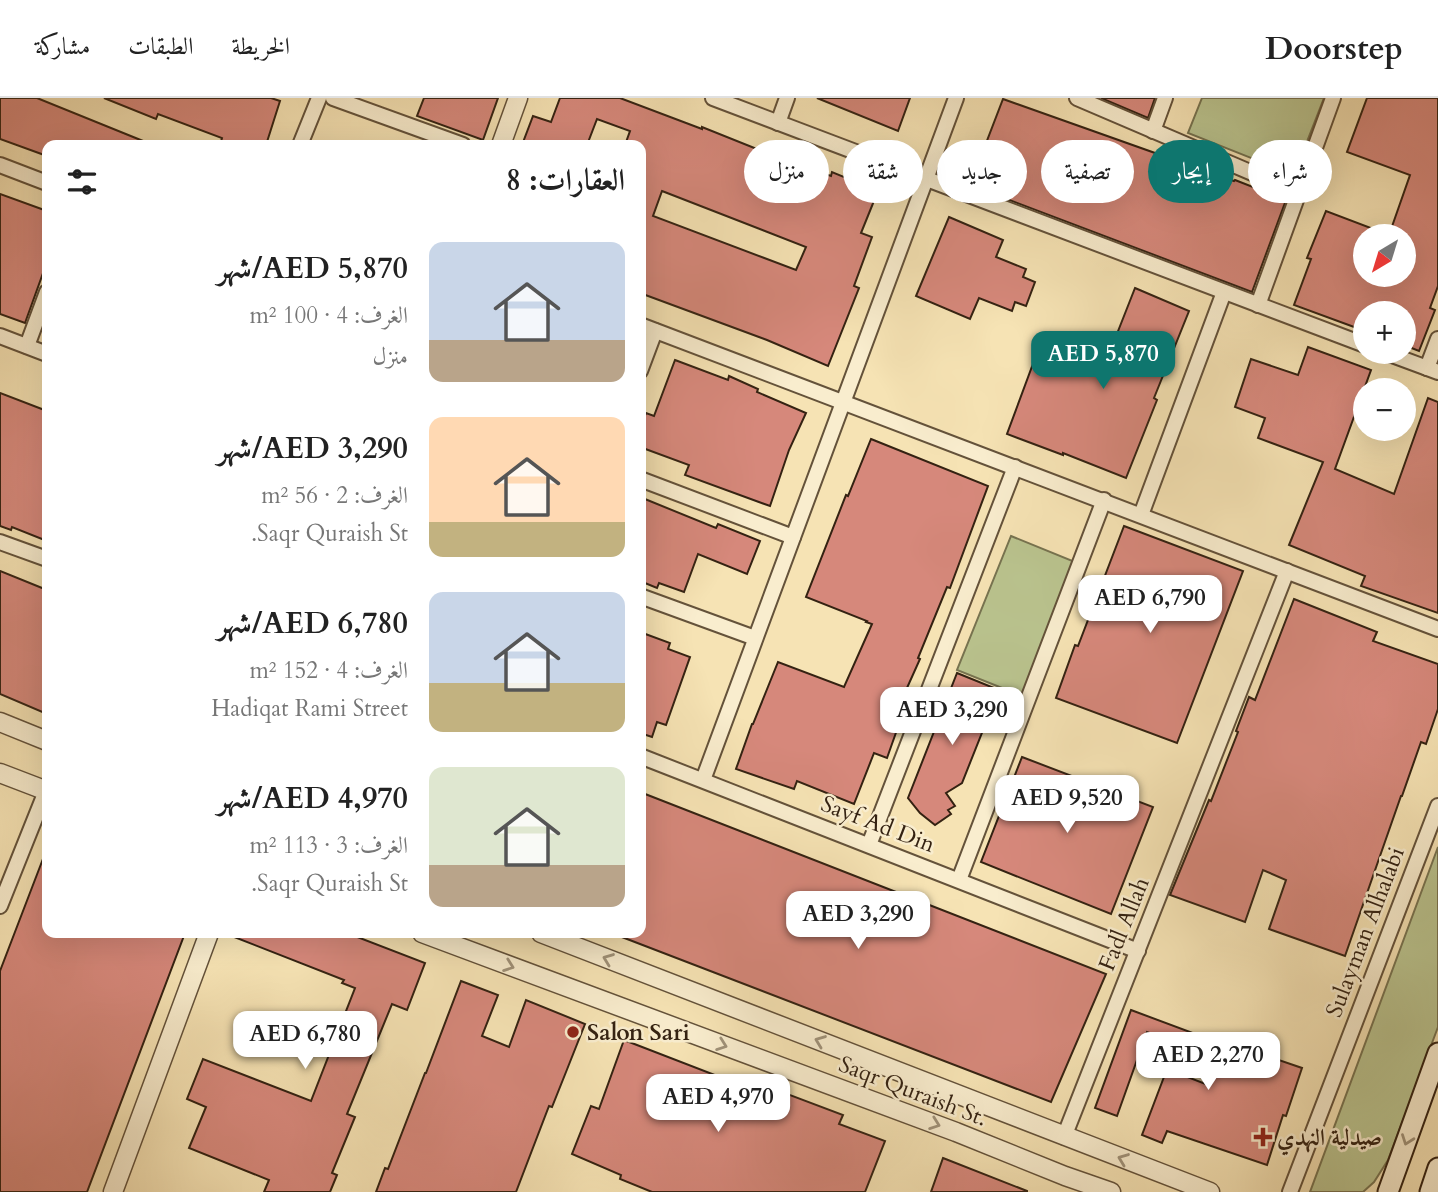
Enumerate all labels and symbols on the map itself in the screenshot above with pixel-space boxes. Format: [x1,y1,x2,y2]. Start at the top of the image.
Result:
north arrow [1353,224,1416,287]
pin: AED 5,870 [1023,331,1183,391]
pin: AED 6,790 [1070,575,1230,635]
pin: AED 3,290 [872,688,1032,747]
pin: AED 9,520 [987,776,1147,835]
street label: Sayf Ad Din [817,788,939,860]
street label: Sulayman Alhalabi [1318,842,1412,1022]
street label: Fadl Allah [1091,872,1157,975]
pin: AED 3,290 [778,892,938,951]
one-way arrow [602,953,614,967]
one-way arrow [502,957,514,971]
pin: AED 6,780 [225,1012,385,1071]
place label: Salon Sari [587,1017,690,1048]
marker: Salon Sari [565,1024,581,1040]
pin: AED 2,270 [1128,1032,1288,1092]
one-way arrow [814,1036,826,1050]
one-way arrow [715,1037,727,1051]
street label: Saqr Quraish St. [834,1048,992,1134]
pin: AED 4,970 [638,1074,798,1134]
one-way arrow [928,1116,940,1130]
place label: صيدلية النهدي [1277,1122,1382,1156]
marker: صيدلية النهدي [1255,1129,1271,1145]
one-way arrow [1401,1133,1415,1146]
one-way arrow [1117,1153,1130,1167]

